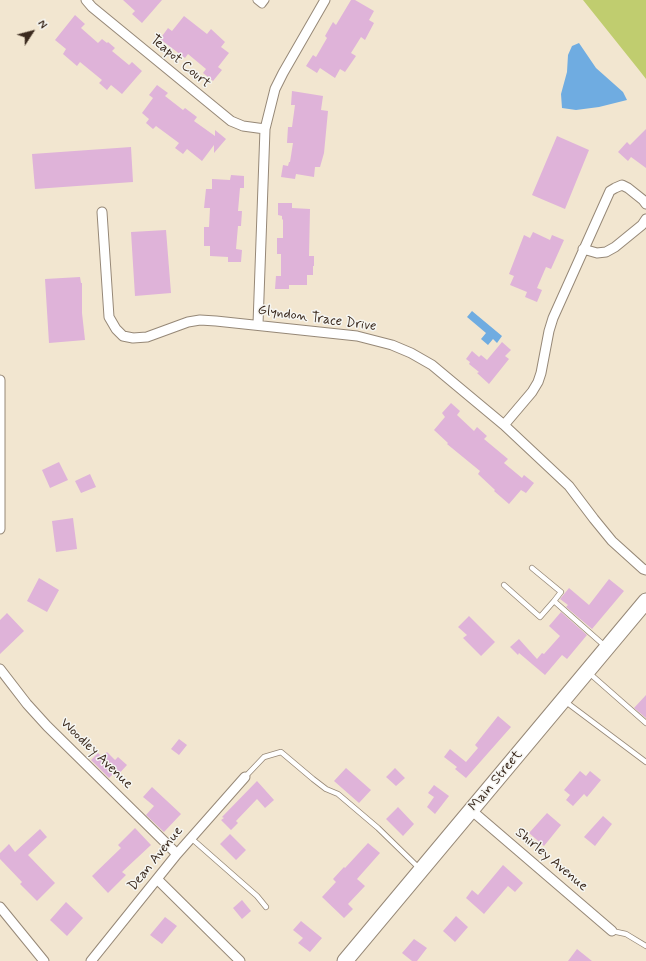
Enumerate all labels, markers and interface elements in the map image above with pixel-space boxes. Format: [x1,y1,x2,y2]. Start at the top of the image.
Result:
north arrow [12,12,52,52]
text: N [34,18,50,32]
street label: Teapot Court [146,32,214,92]
street label: Glyndon Trace Drive [257,302,377,336]
street label: Woodley Avenue [56,715,136,793]
street label: Main Street [466,747,526,815]
street label: Dean Avenue [125,823,187,895]
street label: Shirley Avenue [511,825,591,895]

